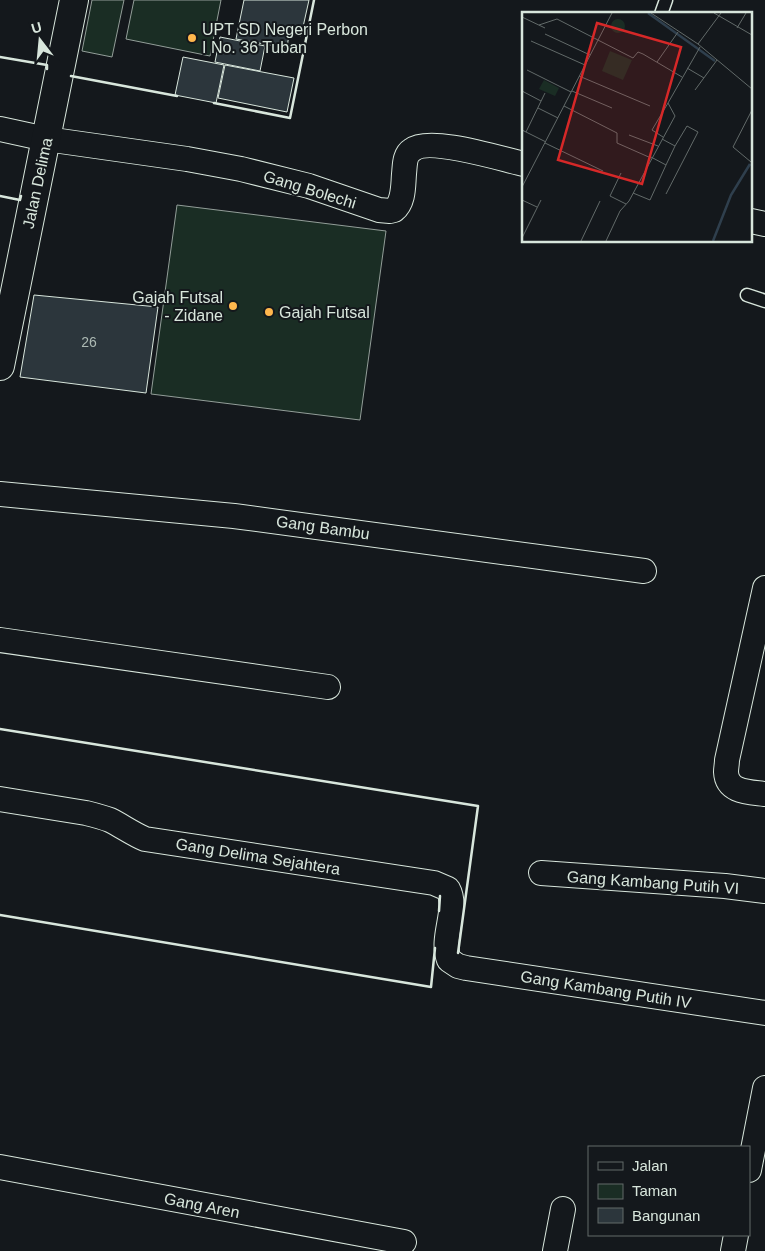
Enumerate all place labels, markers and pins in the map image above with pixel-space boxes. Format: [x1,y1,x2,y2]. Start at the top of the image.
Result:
place label: UPT SD Negeri Perbon I No. 36 Tuban [202,21,368,56]
marker: UPT SD Negeri Perbon I No. 36 Tuban [186,32,198,44]
place label: Gajah Futsal - Zidane [132,289,223,324]
marker: Gajah Futsal - Zidane [227,300,239,312]
place label: Gajah Futsal [279,304,370,321]
marker: Gajah Futsal [263,306,275,318]

